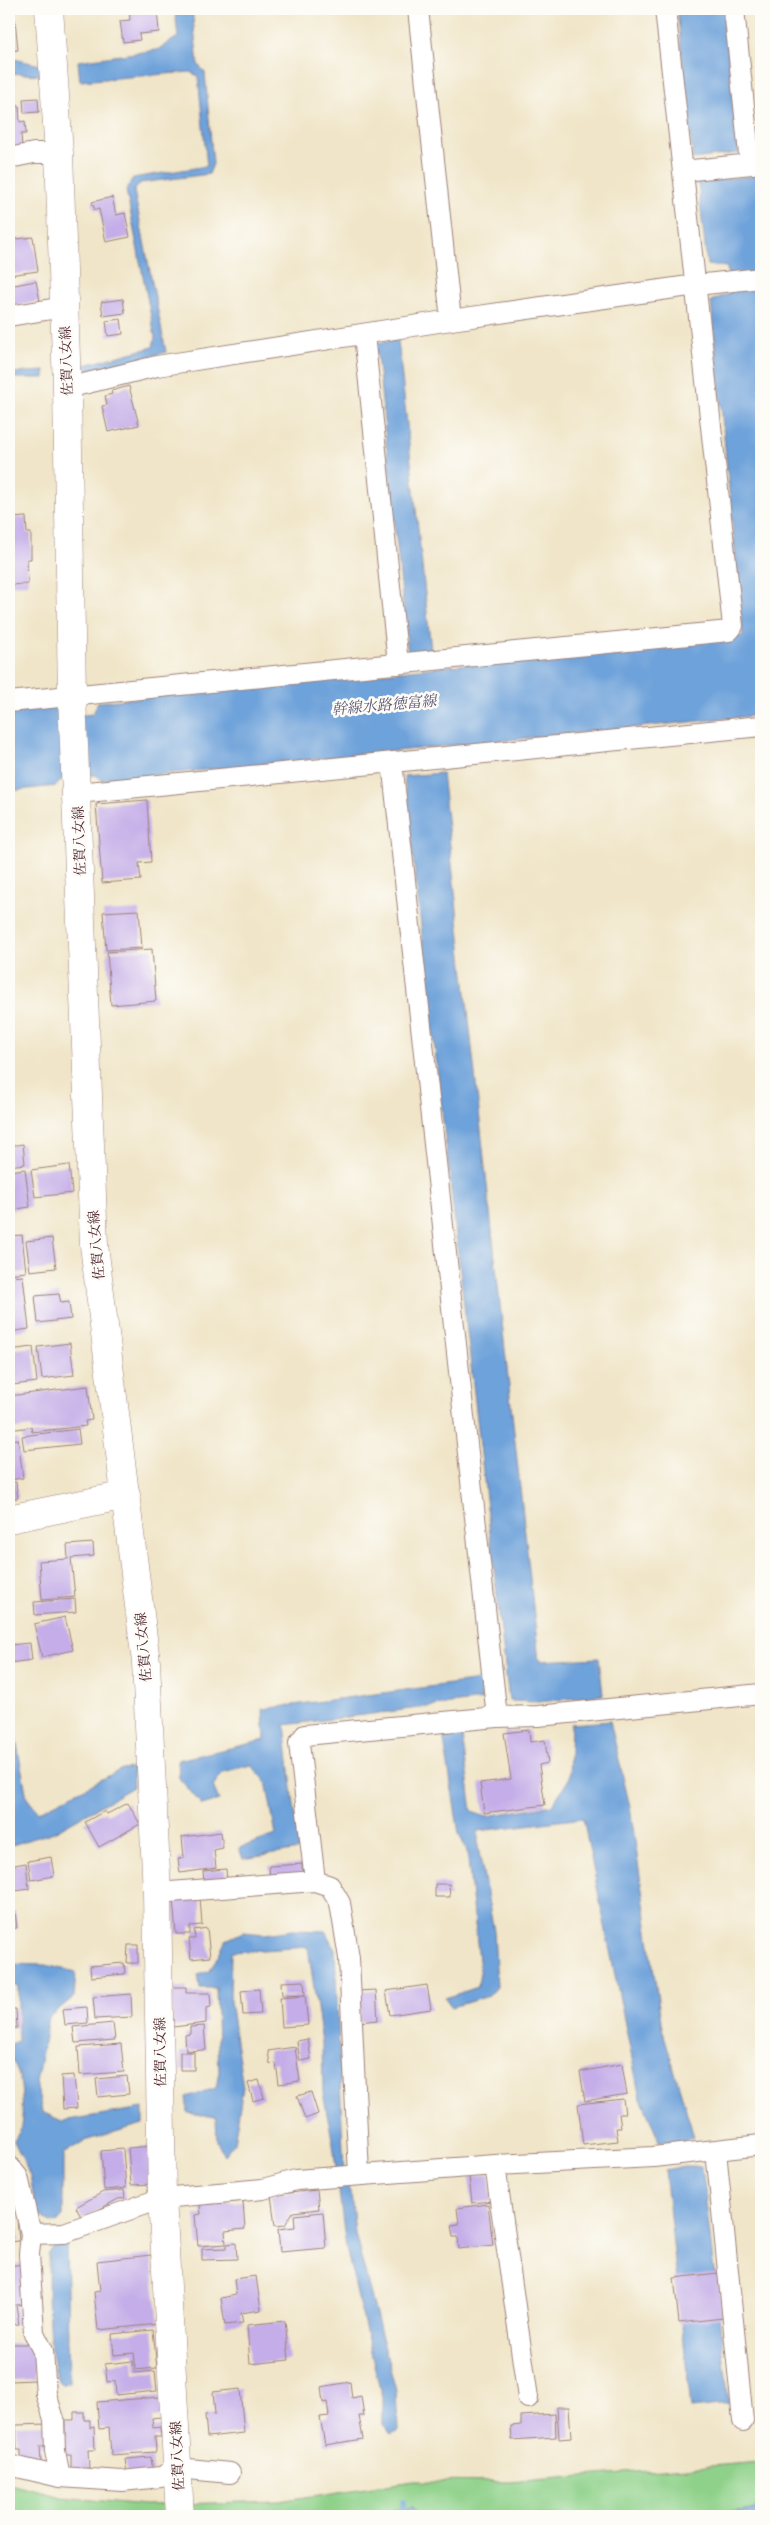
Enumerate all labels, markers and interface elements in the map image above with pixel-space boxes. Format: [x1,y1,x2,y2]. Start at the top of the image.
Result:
street label: 佐賀八女線 [57,326,76,396]
water label: 幹線水路徳富線 [331,691,439,719]
street label: 佐賀八女線 [70,806,89,876]
street label: 佐賀八女線 [85,1209,108,1281]
street label: 佐賀八女線 [132,1611,155,1683]
street label: 佐賀八女線 [151,2017,170,2087]
street label: 佐賀八女線 [167,2421,188,2491]

